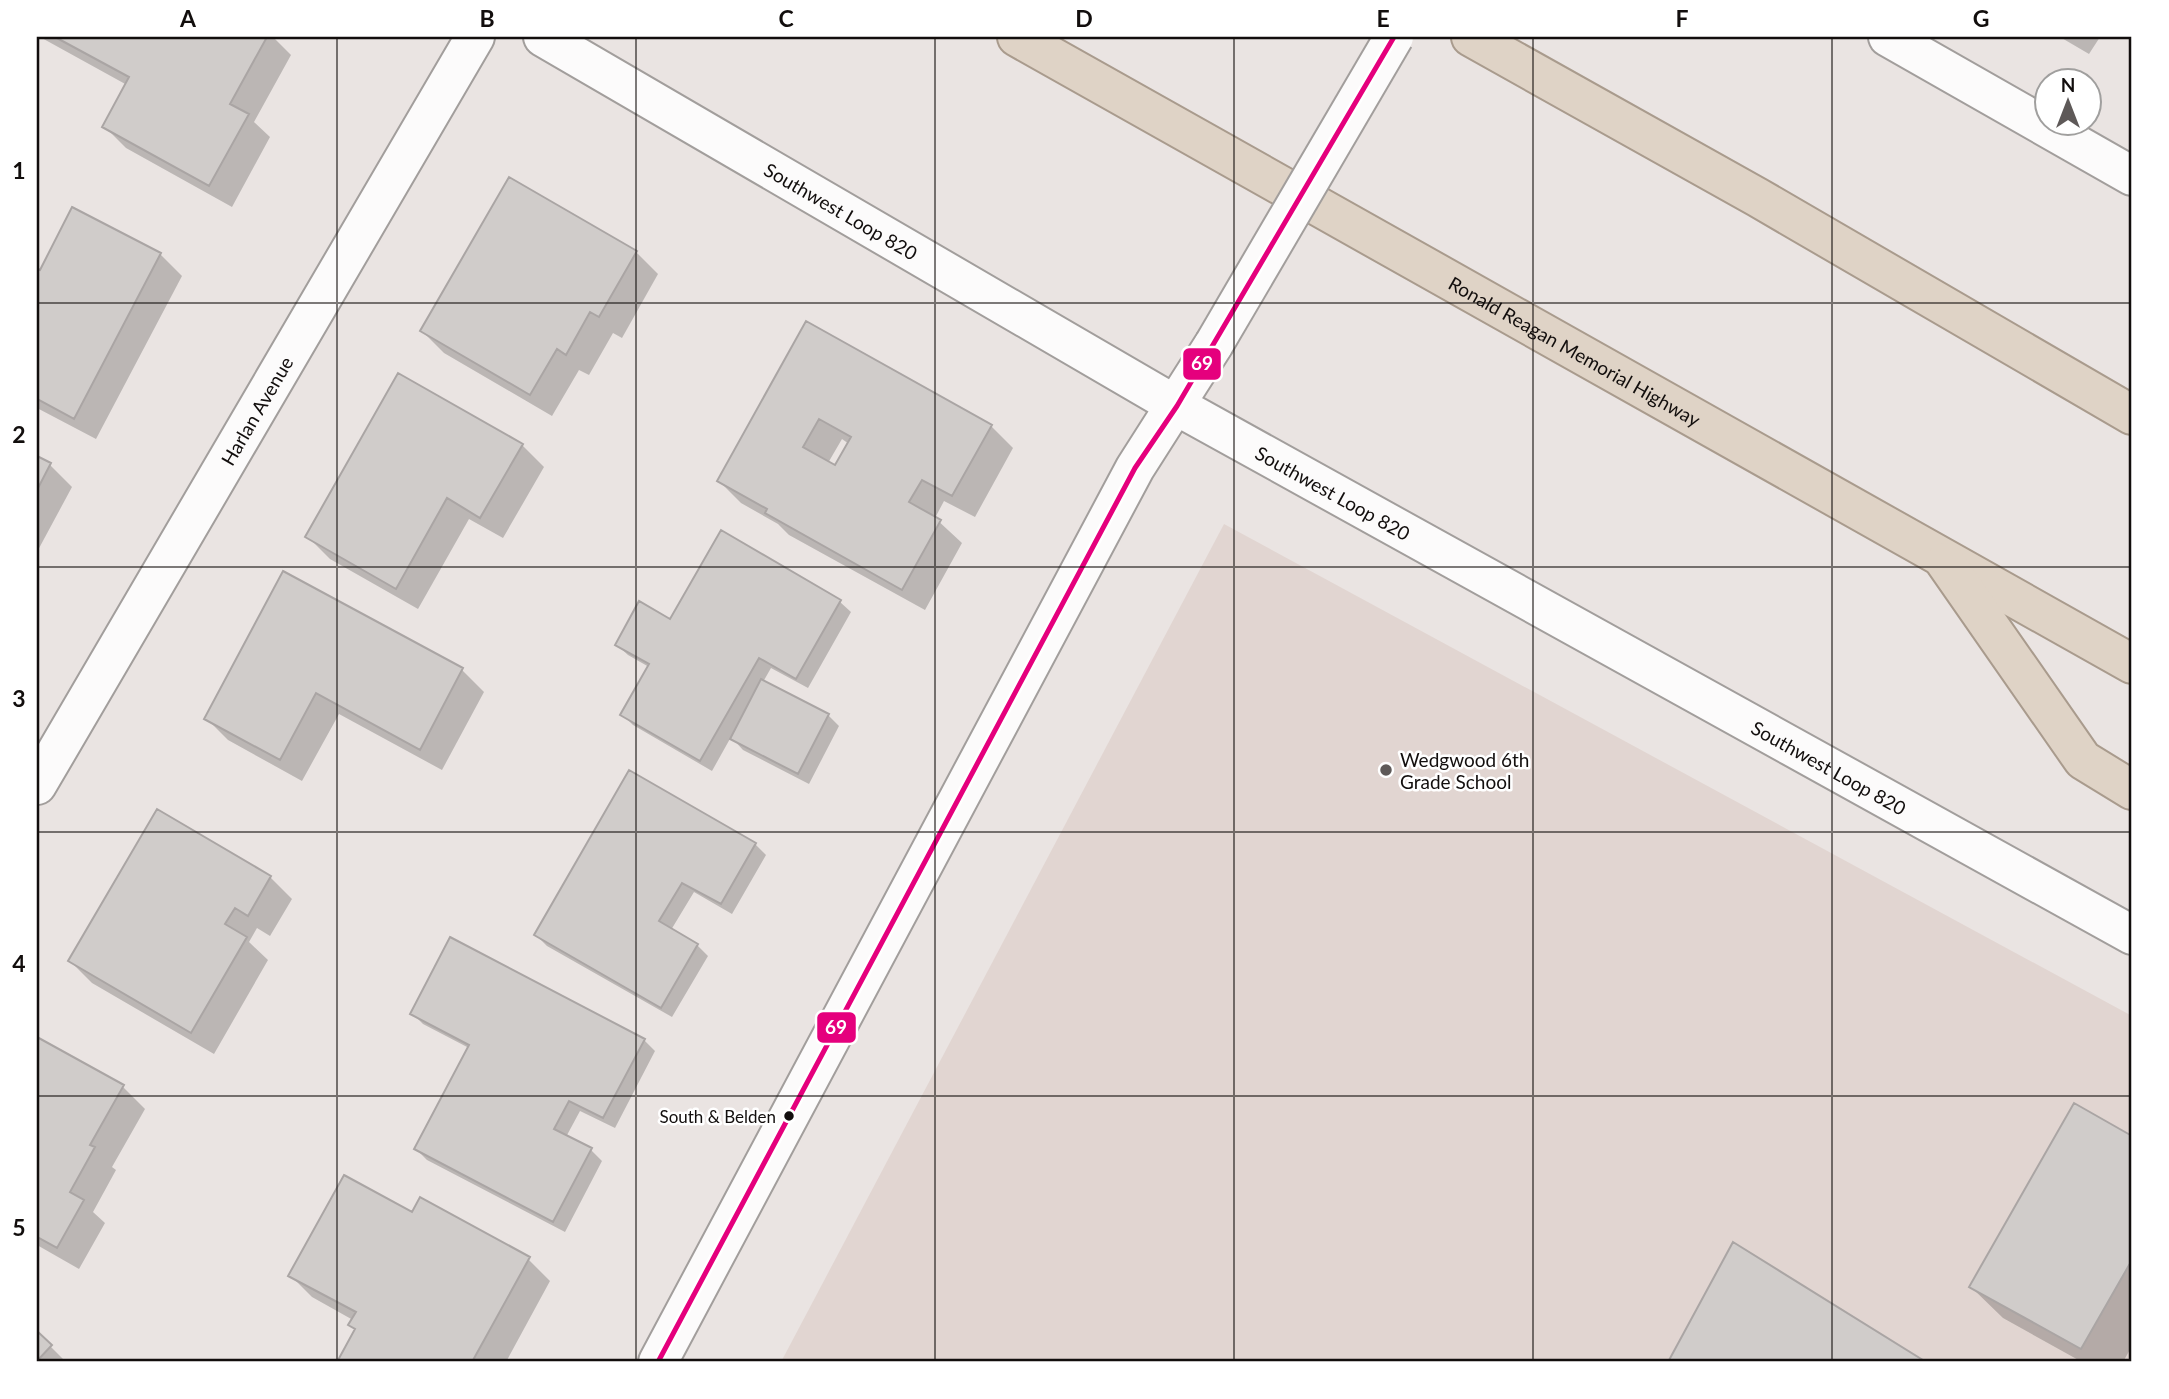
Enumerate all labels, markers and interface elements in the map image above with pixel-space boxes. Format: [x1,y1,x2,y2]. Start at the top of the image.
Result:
text: A [179,4,197,32]
text: B [479,4,495,32]
text: C [778,4,794,32]
text: D [1075,4,1093,32]
text: E [1376,4,1390,32]
text: F [1675,4,1689,32]
text: G [1973,4,1989,32]
north arrow [2032,66,2102,136]
text: N [2061,73,2075,96]
text: 1 [12,156,26,184]
street label: Southwest Loop 820 [761,157,922,264]
street label: Ronald Reagan Memorial Highway [1445,271,1705,431]
line badge: 69 [1182,347,1222,381]
text: 69 [1191,351,1213,374]
street label: Harlan Avenue [215,352,297,469]
text: 2 [12,420,26,448]
street label: Southwest Loop 820 [1252,440,1414,544]
text: 3 [12,684,26,712]
street label: Southwest Loop 820 [1748,715,1910,819]
place label: Wedgwood 6th Grade School [1400,748,1529,793]
marker: Wedgwood 6th Grade School [1378,762,1394,778]
text: 4 [12,949,26,977]
line badge: 69 [816,1011,857,1044]
text: 69 [825,1015,847,1038]
place label: South & Belden [659,1106,776,1127]
marker: South & Belden [782,1109,796,1123]
text: 5 [12,1213,26,1241]

